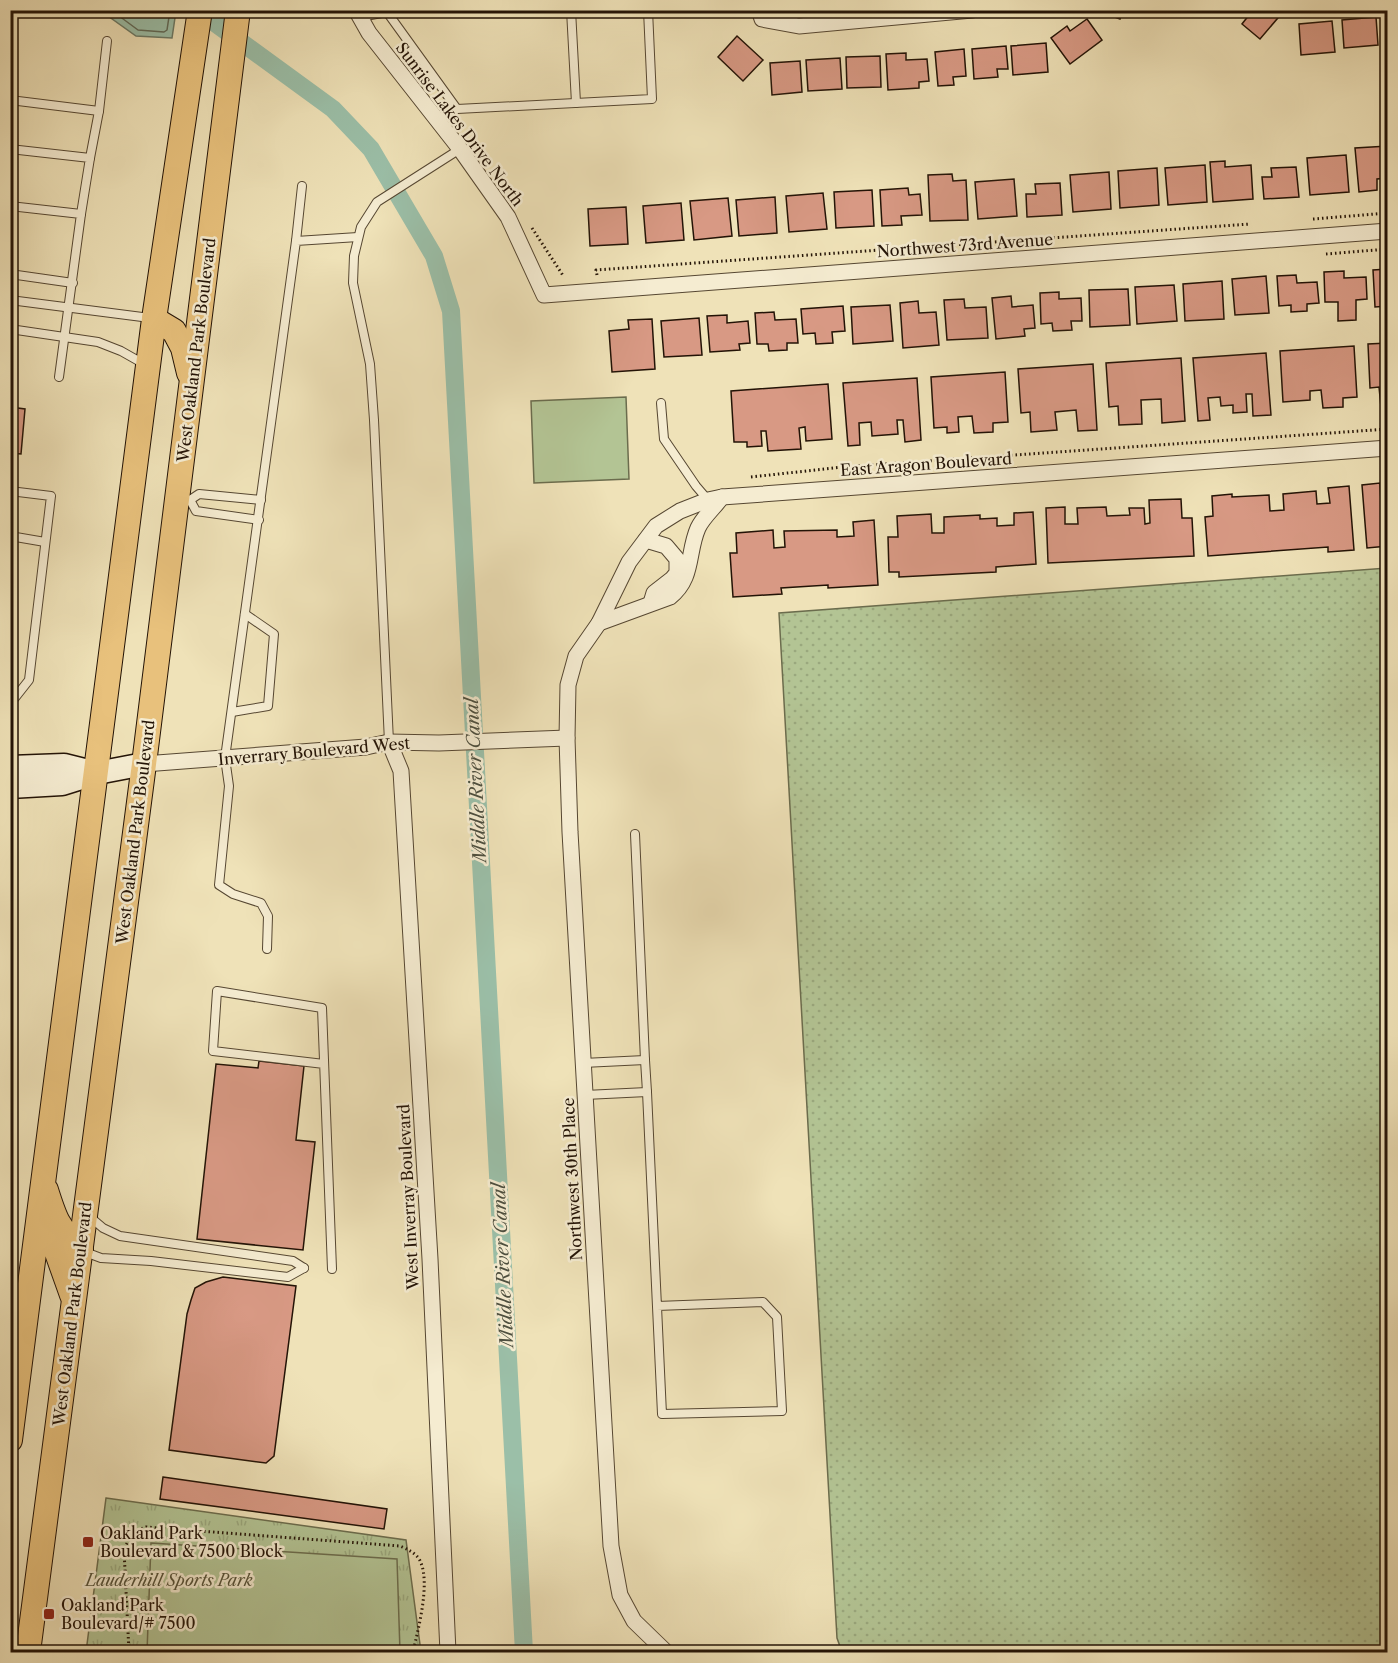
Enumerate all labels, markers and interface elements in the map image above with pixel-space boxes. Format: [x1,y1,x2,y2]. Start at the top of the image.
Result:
street label: Sunrise Lakes Drive North [392,38,528,210]
street label: Northwest 73rd Avenue [876,229,1054,261]
street label: West Oakland Park Boulevard [172,236,220,464]
street label: East Aragon Boulevard [839,448,1013,480]
water label: Middle River Canal [461,695,491,865]
street label: West Oakland Park Boulevard [111,718,159,946]
street label: Inverrary Boulevard West [217,733,411,769]
street label: Northwest 30th Place [558,1097,586,1261]
street label: West Inverray Boulevard [393,1103,423,1291]
water label: Middle River Canal [488,1180,518,1350]
street label: West Oakland Park Boulevard [48,1200,96,1428]
place label: Oakland Park Boulevard & 7500 Block [100,1523,284,1561]
marker: Oakland Park Boulevard & 7500 Block [81,1535,95,1549]
park label: Lauderhill Sports Park [84,1570,253,1590]
place label: Oakland Park Boulevard/# 7500 [61,1595,196,1633]
marker: Oakland Park Boulevard/# 7500 [42,1607,56,1621]

